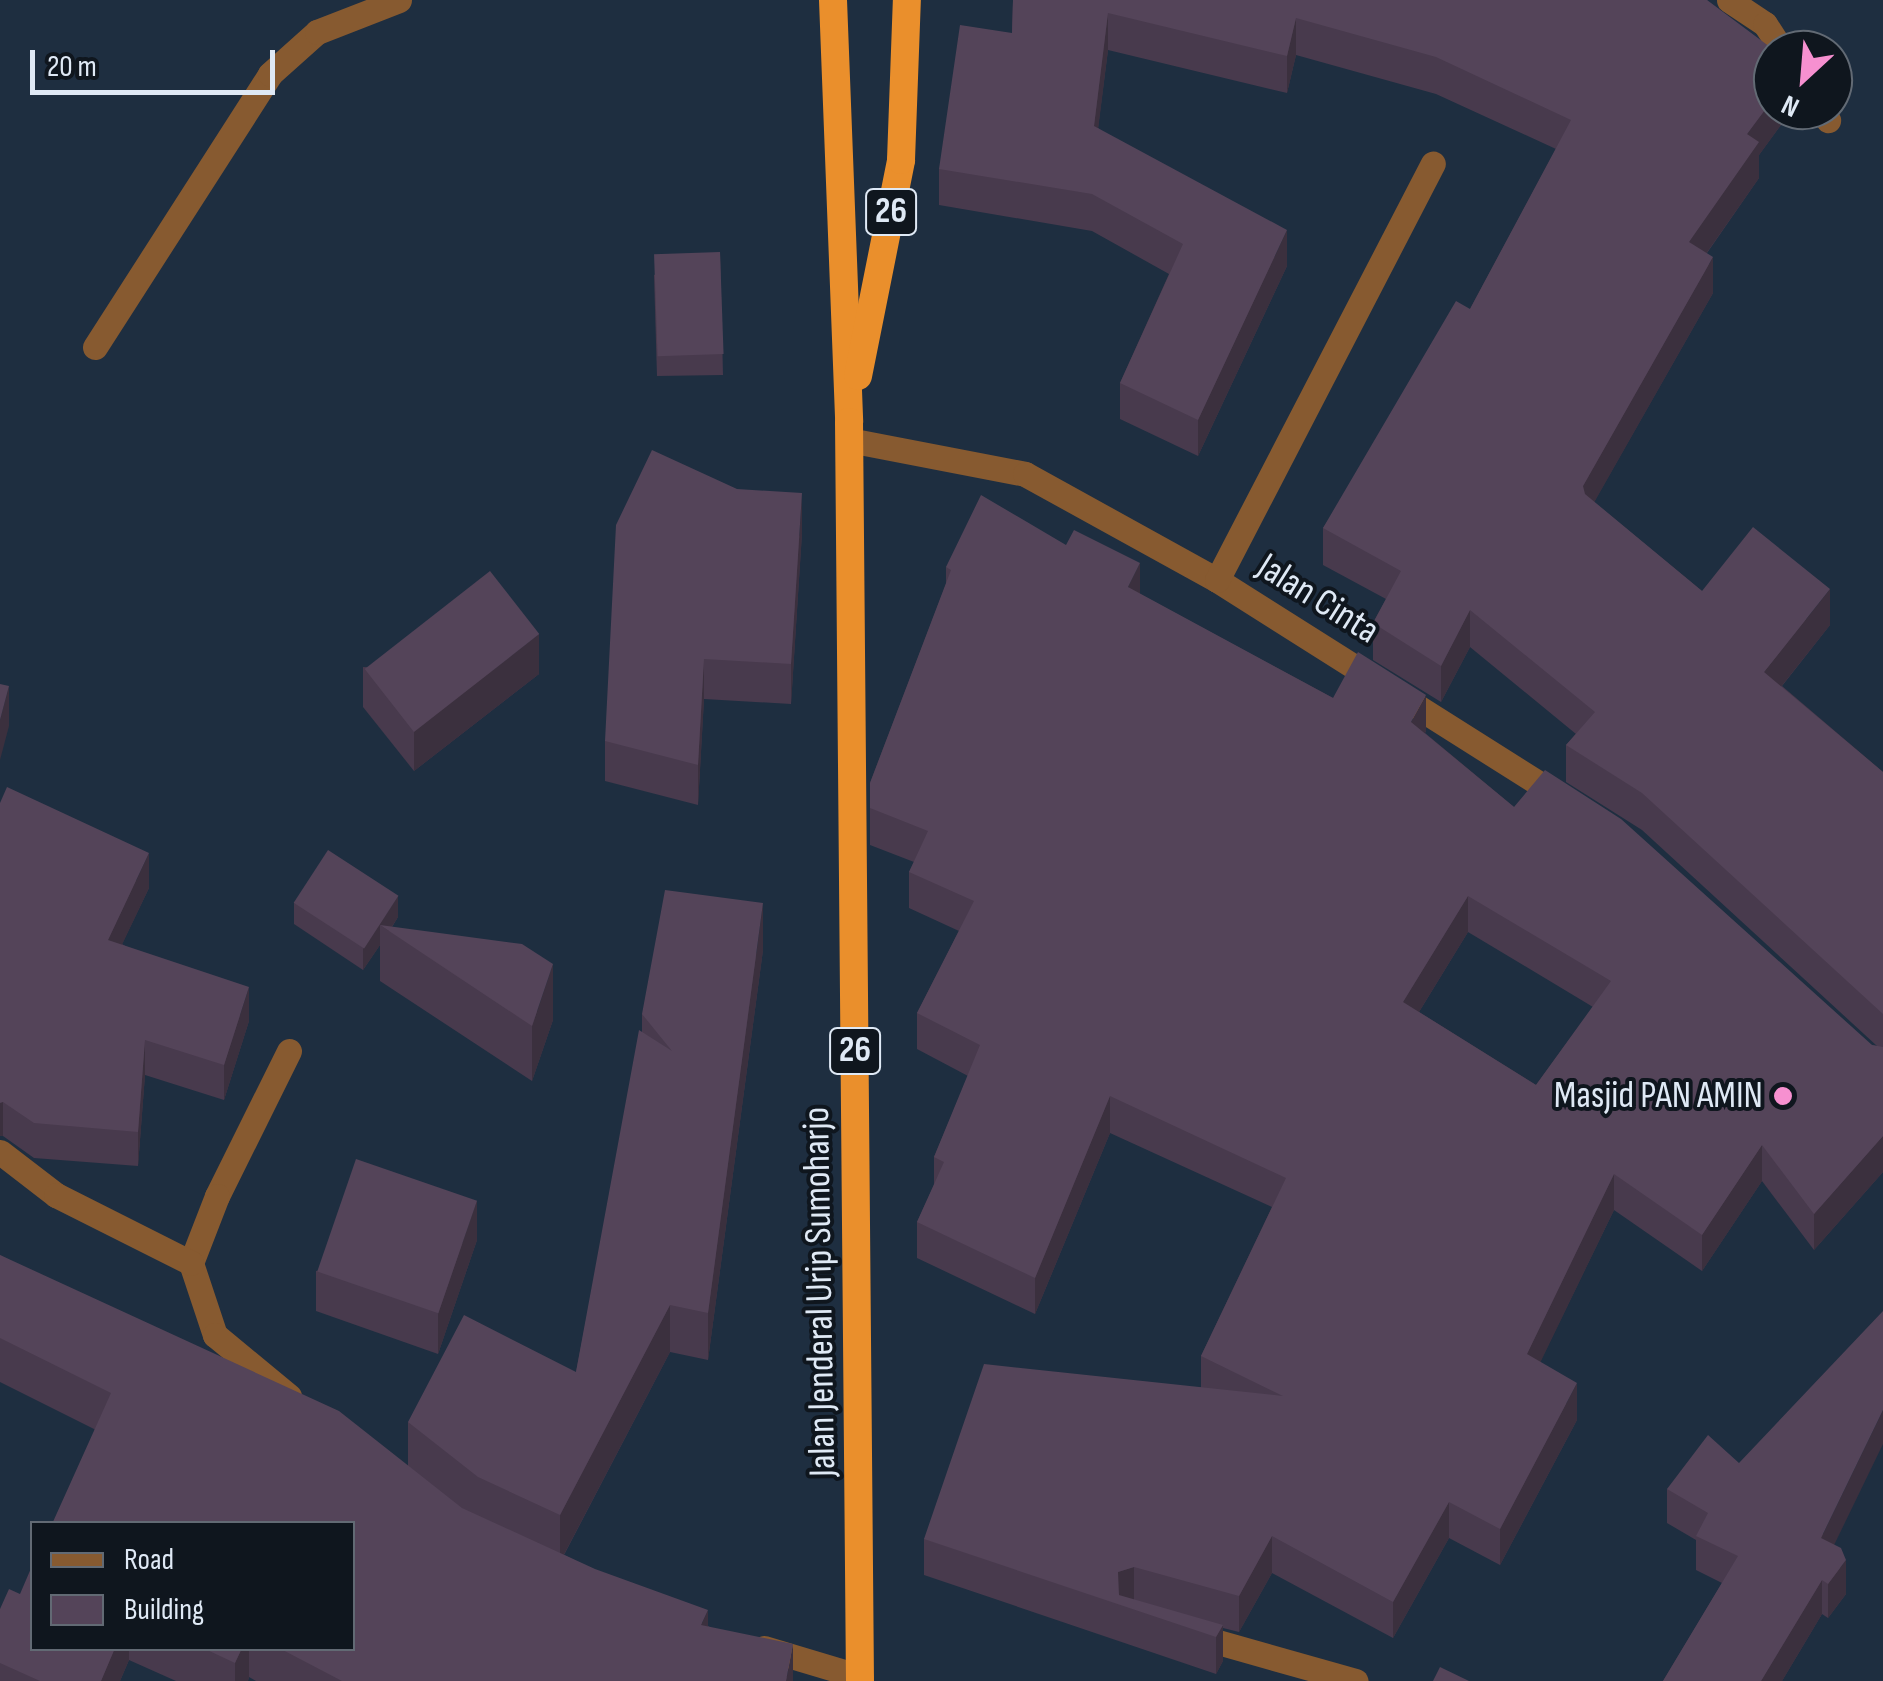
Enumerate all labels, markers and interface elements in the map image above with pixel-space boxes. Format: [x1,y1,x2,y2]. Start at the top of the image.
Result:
scale bar [35,30,280,92]
north arrow [1753,30,1853,130]
text: 20 m [47,49,97,85]
text: N [1777,88,1804,124]
road number: 26 [864,182,918,242]
street label: Jalan Cinta [1249,544,1387,654]
road number: 26 [828,1021,882,1081]
place label: Masjid PAN AMIN [1554,1073,1763,1119]
marker: Masjid PAN AMIN [1772,1085,1794,1107]
street label: Jalan Jenderal Urip Sumoharjo [794,1107,846,1477]
legend [30,1521,355,1651]
text: Road [124,1542,174,1578]
text: Building [124,1592,204,1628]

